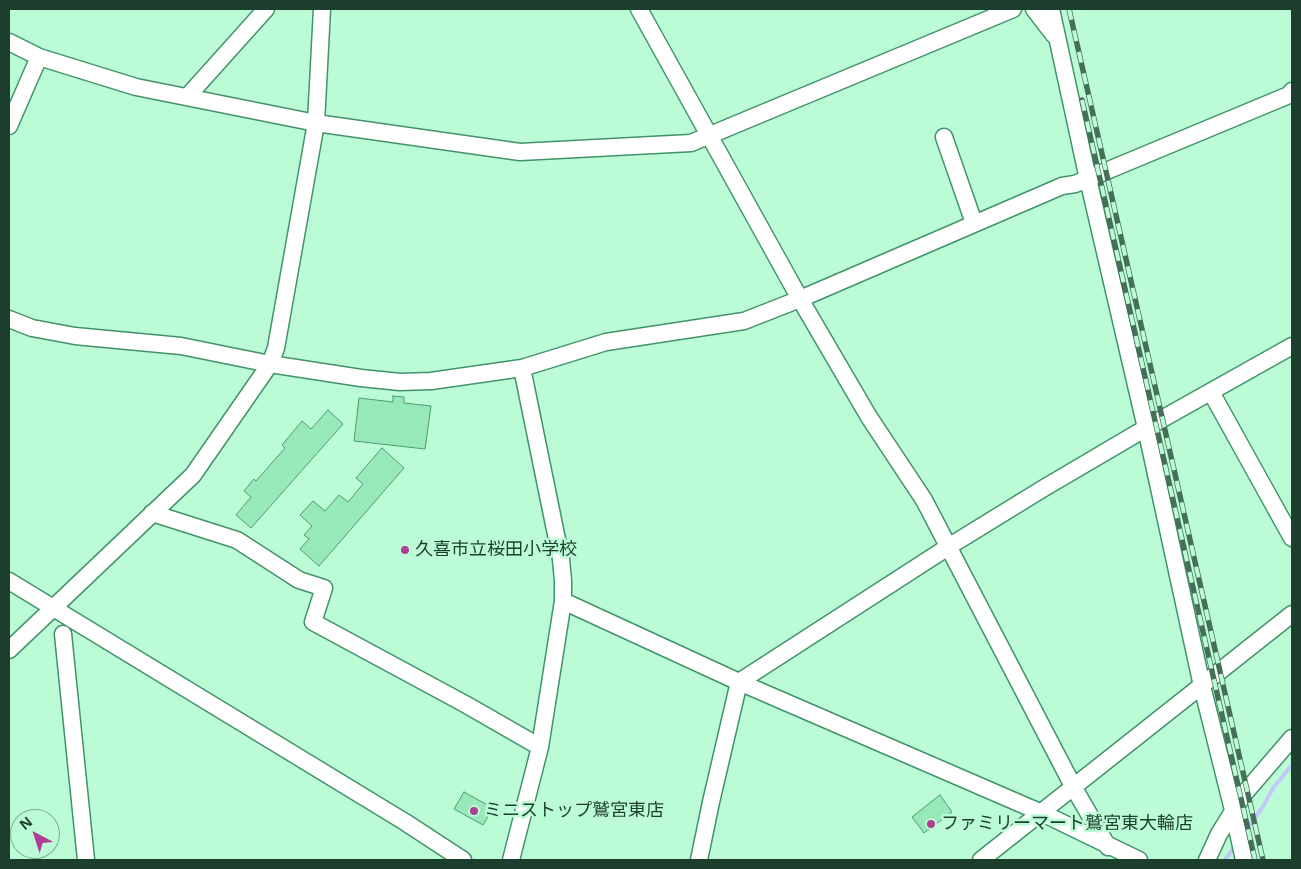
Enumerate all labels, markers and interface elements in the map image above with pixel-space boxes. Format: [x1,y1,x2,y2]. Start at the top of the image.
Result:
place label: 久喜市立桜田小学校 [415,539,577,561]
marker: 久喜市立桜田小学校 [399,544,411,556]
place label: ミニストップ鷲宮東店 [484,800,664,822]
marker: ミニストップ鷲宮東店 [468,805,480,817]
north arrow [10,809,60,859]
text: N [15,812,36,834]
place label: ファミリーマート鷲宮東大輪店 [941,813,1193,835]
marker: ファミリーマート鷲宮東大輪店 [925,818,937,830]

